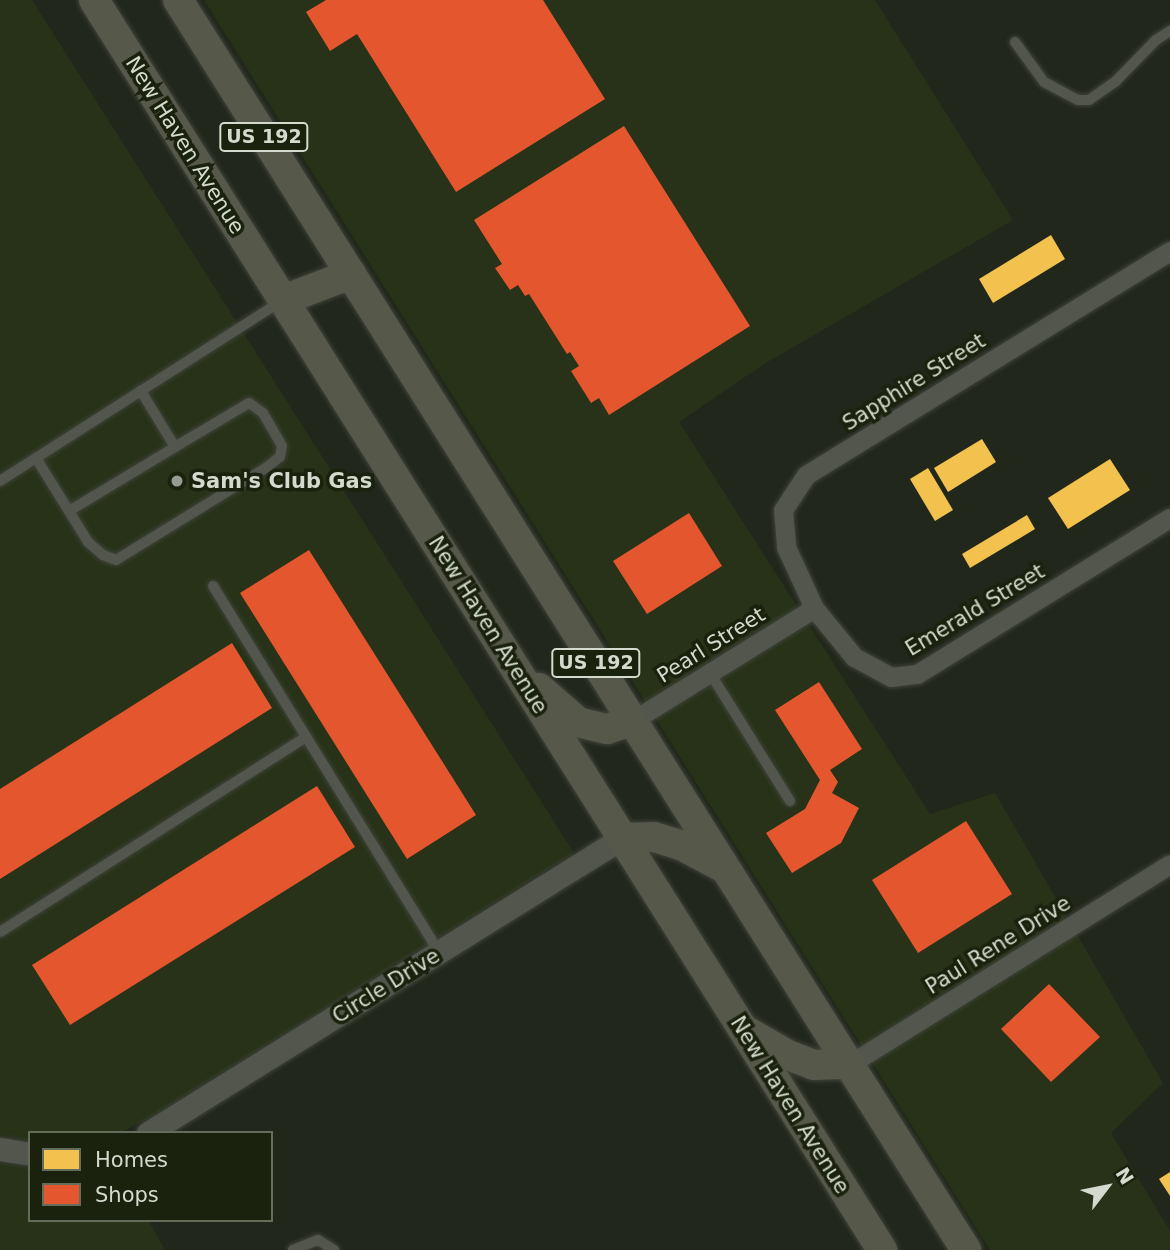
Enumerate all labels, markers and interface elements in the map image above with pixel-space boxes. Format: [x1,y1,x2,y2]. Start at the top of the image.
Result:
street label: New Haven Avenue [120,52,250,238]
road number: US 192 [218,122,310,153]
street label: Sapphire Street [838,328,990,436]
place label: Sam's Club Gas [191,468,372,494]
marker: Sam's Club Gas [169,473,185,489]
street label: New Haven Avenue [423,532,553,718]
street label: Emerald Street [901,559,1049,661]
street label: Pearl Street [652,602,770,688]
road number: US 192 [550,648,642,678]
street label: Paul Rene Drive [921,890,1075,1000]
street label: Circle Drive [328,943,444,1029]
street label: New Haven Avenue [725,1012,855,1198]
legend [28,1131,273,1222]
text: Homes [95,1148,168,1172]
north arrow [1072,1152,1142,1222]
text: N [1111,1163,1138,1188]
text: Shops [95,1183,159,1207]

